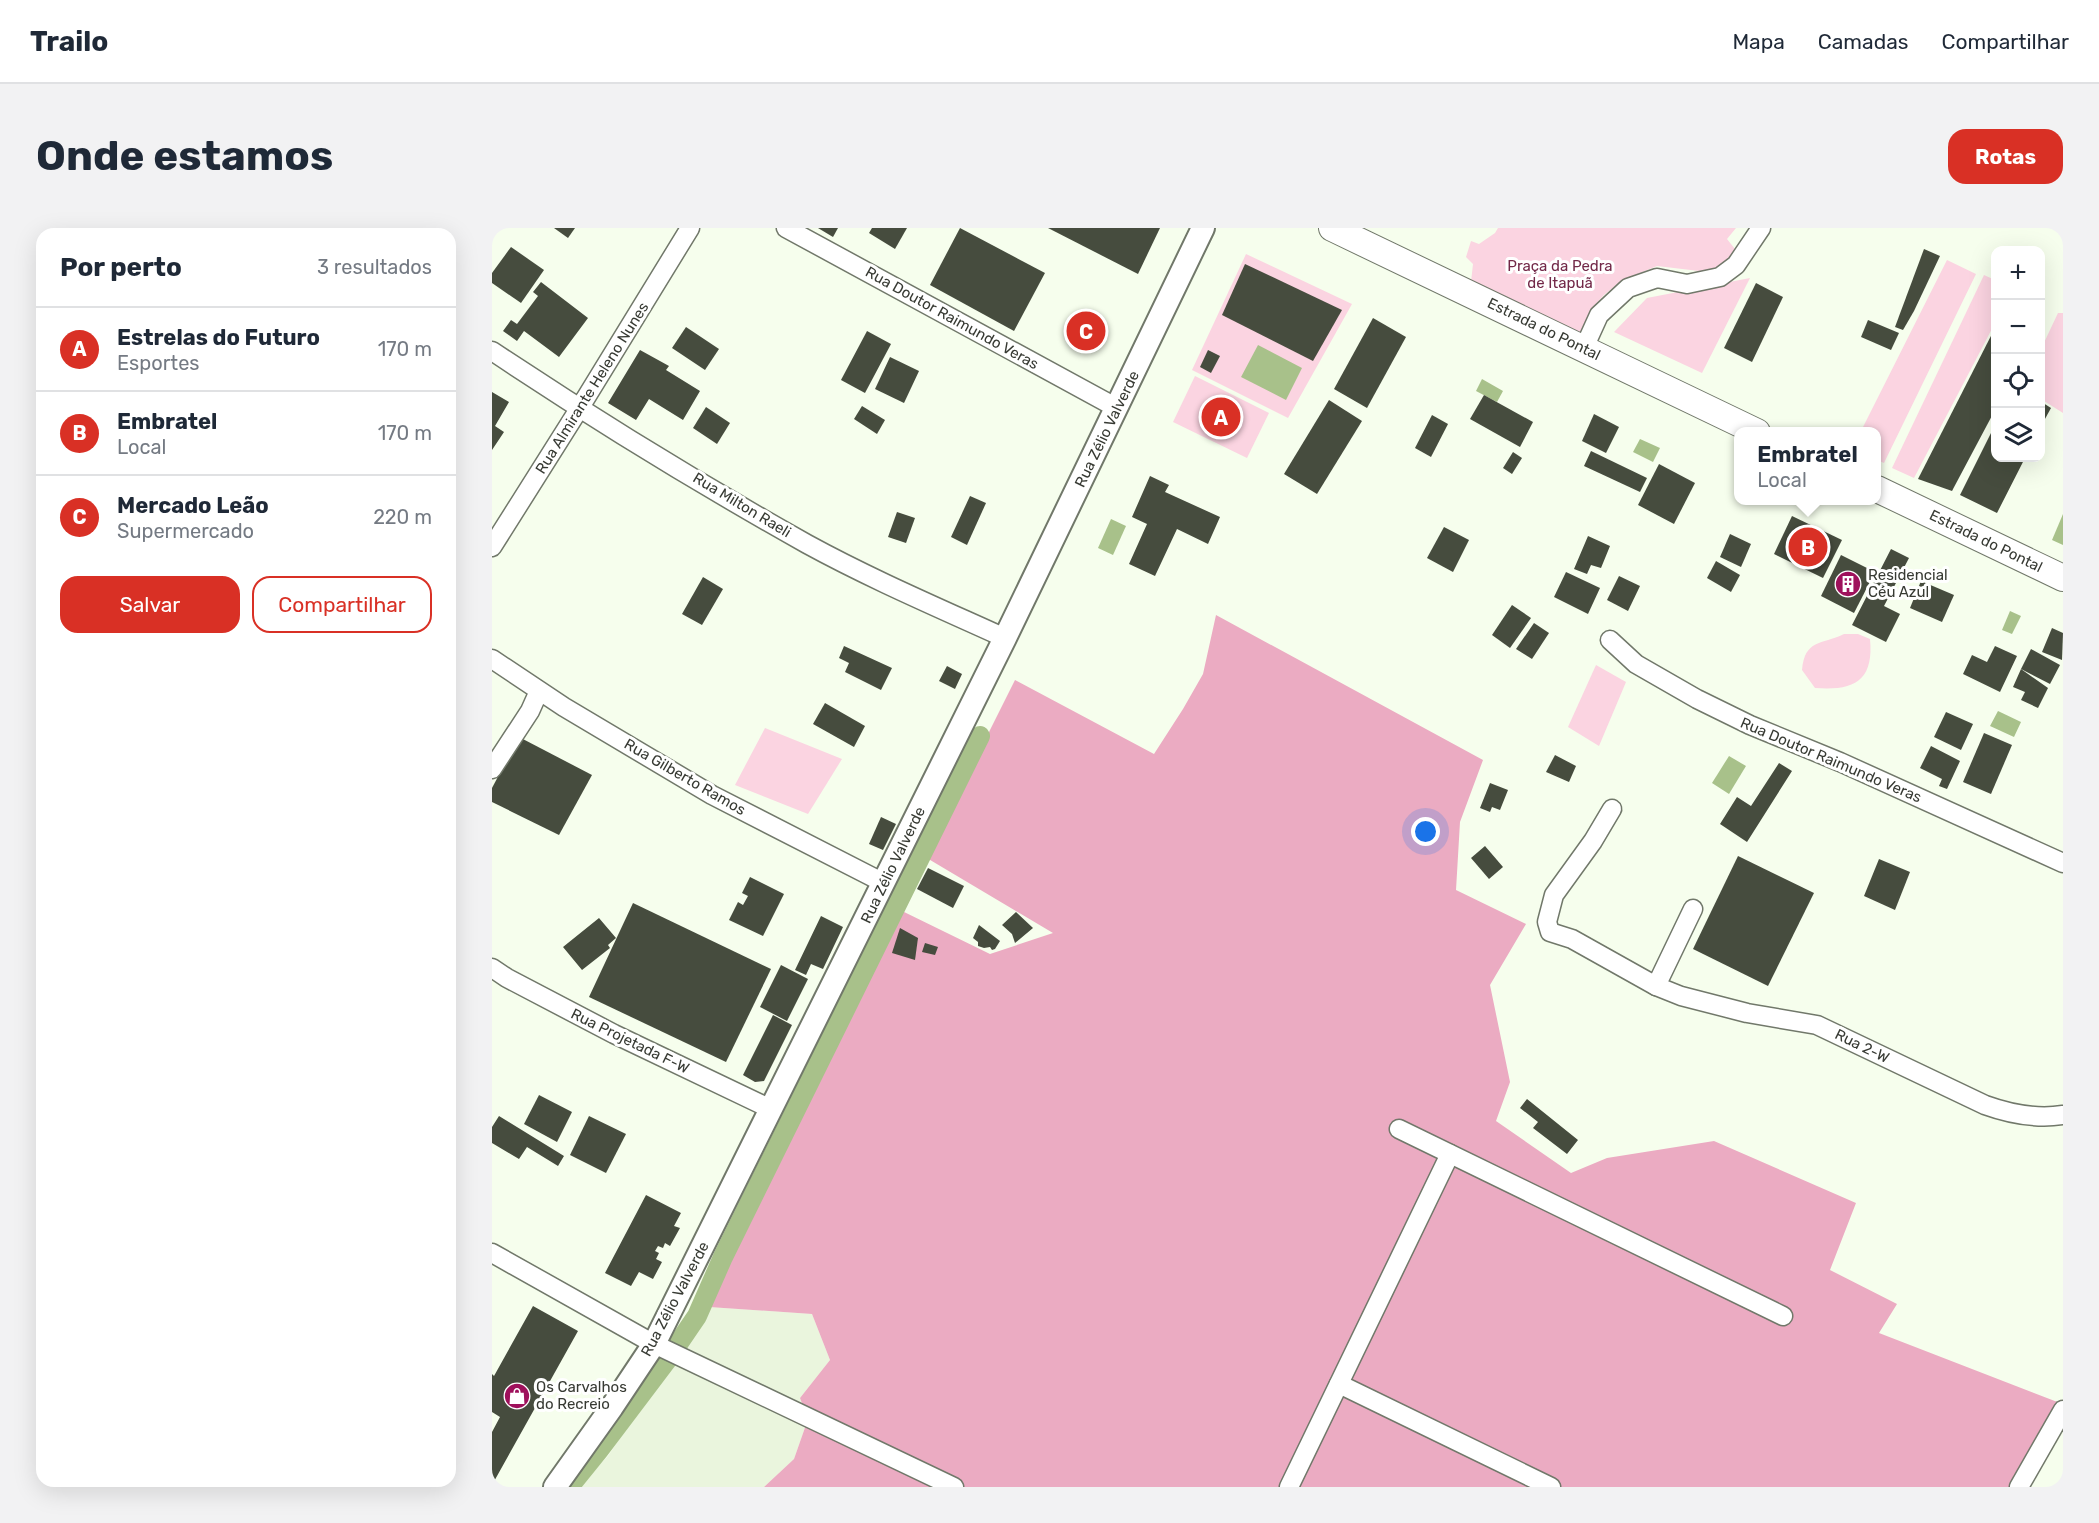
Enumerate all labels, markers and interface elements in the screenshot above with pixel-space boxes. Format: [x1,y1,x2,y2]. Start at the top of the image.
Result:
text: Trailo [30,25,108,58]
text: Mapa [1732,29,1785,54]
text: Camadas [1818,29,1908,54]
text: Compartilhar [1941,29,2069,54]
button: Rotas [1948,129,2063,184]
text: Onde estamos [36,131,333,181]
map controls [1991,246,2045,462]
button: + [1991,246,2045,300]
text: Por perto [60,252,182,283]
text: 3 resultados [317,255,432,279]
park label: Praça da Pedra de Itapuã [1507,257,1613,292]
street label: Rua Doutor Raimundo Veras [862,263,1042,373]
street label: Estrada do Pontal [1485,294,1603,364]
street label: Rua Almirante Heleno Nunes [532,299,653,477]
button: − [1991,300,2045,354]
pin: C [1066,308,1106,354]
text: Estrelas do Futuro [117,324,320,351]
text: A [72,337,87,361]
text: 170 m [378,337,432,361]
text: Esportes [117,351,200,375]
button: locate [1991,354,2045,408]
street label: Rua Zélio Valverde [1071,368,1143,490]
pin: A [1202,394,1240,440]
text: Embratel [117,408,217,435]
button: layers [1991,408,2045,462]
text: B [72,421,87,445]
text: 170 m [378,421,432,445]
popup [1734,427,1881,505]
text: Local [117,435,166,459]
text: Embratel [1757,441,1858,468]
text: Local [1757,468,1807,492]
street label: Rua Milton Raeli [690,469,794,541]
text: Mercado Leão [117,492,269,519]
text: C [72,505,87,529]
text: 220 m [373,505,432,529]
street label: Estrada do Pontal [1927,506,2045,576]
text: Supermercado [117,519,254,543]
pin: B [1788,524,1828,570]
place label: Residencial Céu Azul [1868,566,1948,601]
building icon: Residencial Céu Azul [1833,569,1863,599]
button: Salvar [60,576,240,633]
button: Compartilhar [252,576,432,633]
street label: Rua Doutor Raimundo Veras [1738,714,1925,807]
street label: Rua Gilberto Ramos [621,735,749,819]
street label: Rua Zélio Valverde [857,804,929,926]
your location [1411,817,1440,846]
street label: Rua Projetada F-W [568,1005,692,1077]
street label: Rua 2-W [1832,1025,1892,1067]
street label: Rua Zélio Valverde [637,1239,713,1359]
place label: Os Carvalhos do Recreio [536,1378,627,1413]
shop icon: Os Carvalhos do Recreio [502,1381,532,1411]

